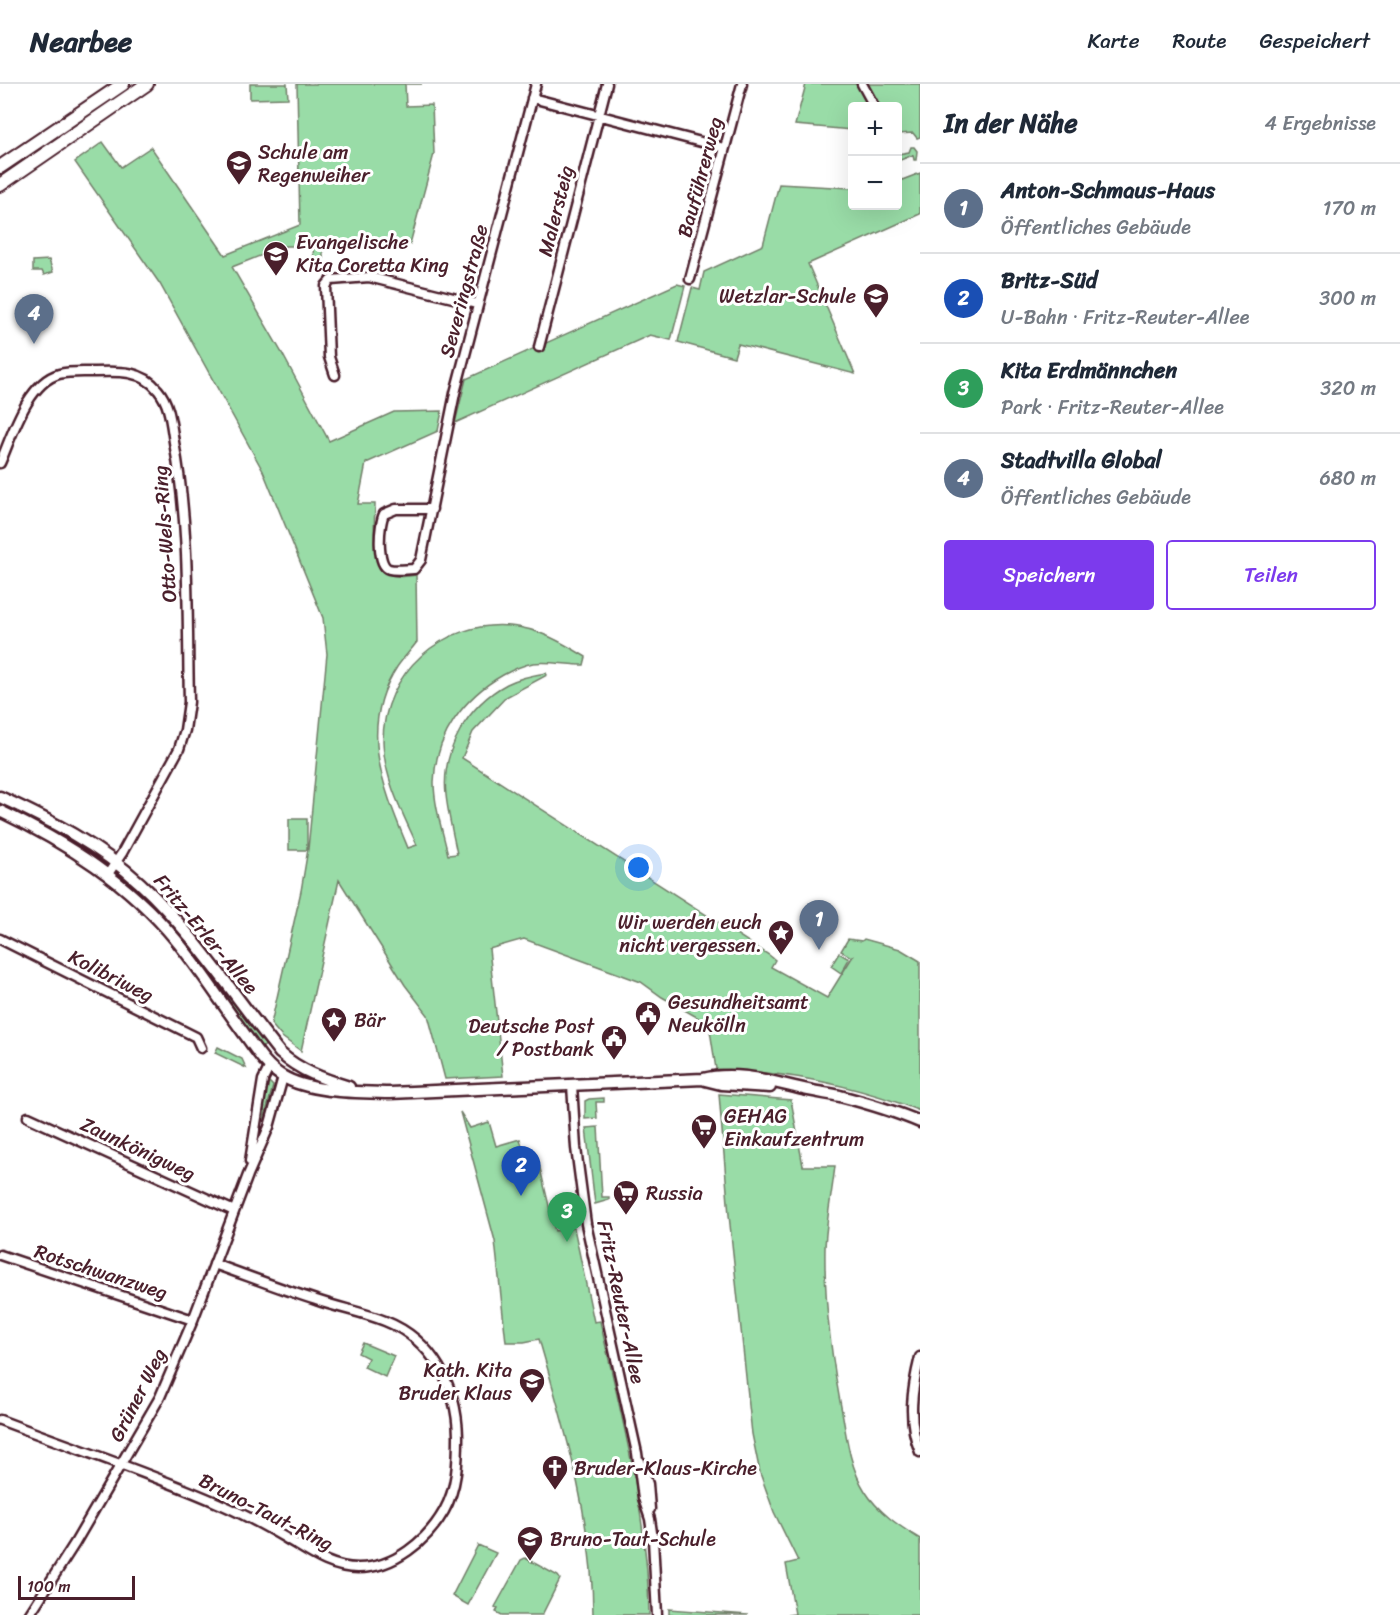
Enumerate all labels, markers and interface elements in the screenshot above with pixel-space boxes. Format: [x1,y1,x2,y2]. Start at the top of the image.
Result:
text: Nearbee [30,17,132,66]
text: Karte [1088,22,1139,60]
text: Route [1172,22,1226,60]
text: Gespeichert [1259,22,1370,60]
text: In der Nähe [944,100,1078,146]
map controls [848,102,902,210]
button: + [848,102,902,156]
text: 4 Ergebnisse [1265,106,1376,141]
street label: Bauführerweg [667,113,733,241]
place label: Schule am Regenweiher [258,135,371,193]
school or university icon: Schule am Regenweiher [224,148,254,186]
button: − [848,156,902,210]
street label: Malersteig [528,162,584,260]
text: Anton-Schmaus-Haus [1001,171,1215,210]
text: 1 [959,191,968,226]
text: 170 m [1323,191,1376,226]
text: Öffentliches Gebäude [1001,210,1191,245]
street label: Severingstraße [429,220,499,362]
place label: Evangelische Kita Coretta King [296,225,449,283]
school or university icon: Evangelische Kita Coretta King [261,239,291,277]
text: Britz-Süd [1001,261,1097,300]
place label: Wetzlar-Schule [719,279,856,314]
school or university icon: Wetzlar-Schule [861,281,891,319]
text: 2 [958,281,969,316]
text: 300 m [1319,281,1376,316]
pin: 4 [15,294,54,344]
text: U-Bahn · Fritz-Reuter-Allee [1001,300,1249,335]
text: Kita Erdmännchen [1001,351,1177,390]
text: 3 [958,371,969,406]
text: 320 m [1320,371,1376,406]
text: Park · Fritz-Reuter-Allee [1001,390,1224,425]
text: Stadtvilla Global [1001,441,1162,480]
text: 4 [957,461,970,496]
text: 680 m [1319,461,1376,496]
street label: Otto-Wels-Ring [143,464,187,604]
text: Öffentliches Gebäude [1001,480,1191,515]
button: Speichern [944,540,1154,610]
button: Teilen [1166,540,1376,610]
your location [624,853,653,882]
street label: Fritz-Erler-Allee [145,866,268,1003]
pin: 1 [800,900,838,950]
place label: Wir werden euch nicht vergessen. [618,905,762,963]
place icon: Wir werden euch nicht vergessen. [766,918,796,956]
street label: Kolibriweg [62,939,160,1013]
place label: Gesundheitsamt Neukölln [668,985,809,1043]
public building icon: Gesundheitsamt Neukölln [633,999,663,1037]
place label: Bär [354,1003,387,1038]
place icon: Bär [319,1005,349,1043]
place label: Deutsche Post / Postbank [468,1009,595,1067]
public building icon: Deutsche Post / Postbank [599,1023,629,1061]
place label: GEHAG Einkaufzentrum [724,1099,864,1157]
street label: Zaunkönigweg [74,1107,202,1191]
supermarket icon: GEHAG Einkaufzentrum [689,1112,719,1150]
pin: 2 [502,1146,540,1196]
place label: Russia [646,1176,703,1211]
supermarket icon: Russia [611,1178,641,1216]
pin: 3 [548,1192,586,1242]
street label: Fritz-Reuter-Allee [587,1217,655,1387]
street label: Rotschwanzweg [30,1234,172,1310]
street label: Grüner Weg [99,1342,177,1448]
place label: Kath. Kita Bruder Klaus [398,1353,513,1411]
school or university icon: Kath. Kita Bruder Klaus [517,1366,547,1404]
place label: Bruder-Klaus-Kirche [574,1451,757,1486]
church icon: Bruder-Klaus-Kirche [540,1453,570,1491]
street label: Bruno-Taut-Ring [193,1463,339,1561]
place label: Bruno-Taut-Schule [550,1522,716,1557]
school or university icon: Bruno-Taut-Schule [515,1524,545,1562]
text: 100 m [27,1572,71,1601]
scale bar [18,1573,135,1600]

